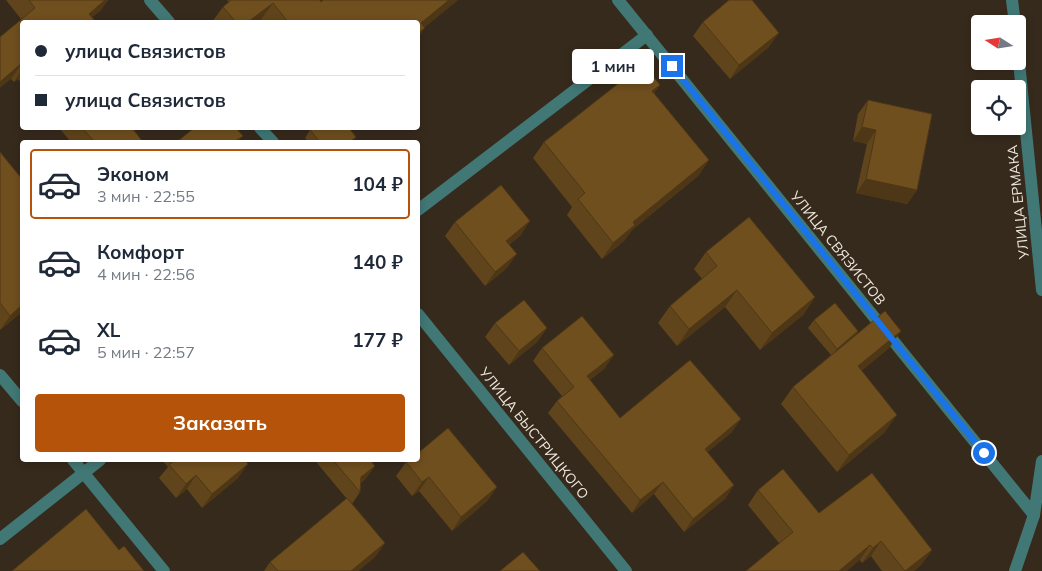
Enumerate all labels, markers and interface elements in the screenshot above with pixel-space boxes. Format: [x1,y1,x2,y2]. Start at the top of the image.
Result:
north arrow [971,15,1026,70]
map controls [971,15,1026,135]
text: улица Связистов [65,39,226,63]
callout: 1 мин [572,48,654,84]
route end [661,55,683,77]
text: 1 мин [591,56,635,76]
button: locate [971,80,1026,135]
text: улица Связистов [65,88,226,112]
street label: УЛИЦА ЕРМАКА [1003,143,1033,261]
icon: car [37,162,82,207]
text: Эконом [97,162,169,186]
text: 104 ₽ [352,172,403,196]
text: 3 мин · 22:55 [97,186,195,206]
street label: УЛИЦА СВЯЗИСТОВ [786,187,890,309]
icon: car [37,240,82,285]
text: Комфорт [97,240,184,264]
text: 140 ₽ [352,250,403,274]
text: 4 мин · 22:56 [97,264,195,284]
icon: car [37,318,82,363]
text: XL [97,318,120,342]
text: 177 ₽ [352,328,403,352]
text: 5 мин · 22:57 [97,342,195,362]
street label: УЛИЦА БЫСТРИЦКОГО [475,363,593,503]
button: Заказать [35,394,405,452]
route start [973,442,995,464]

